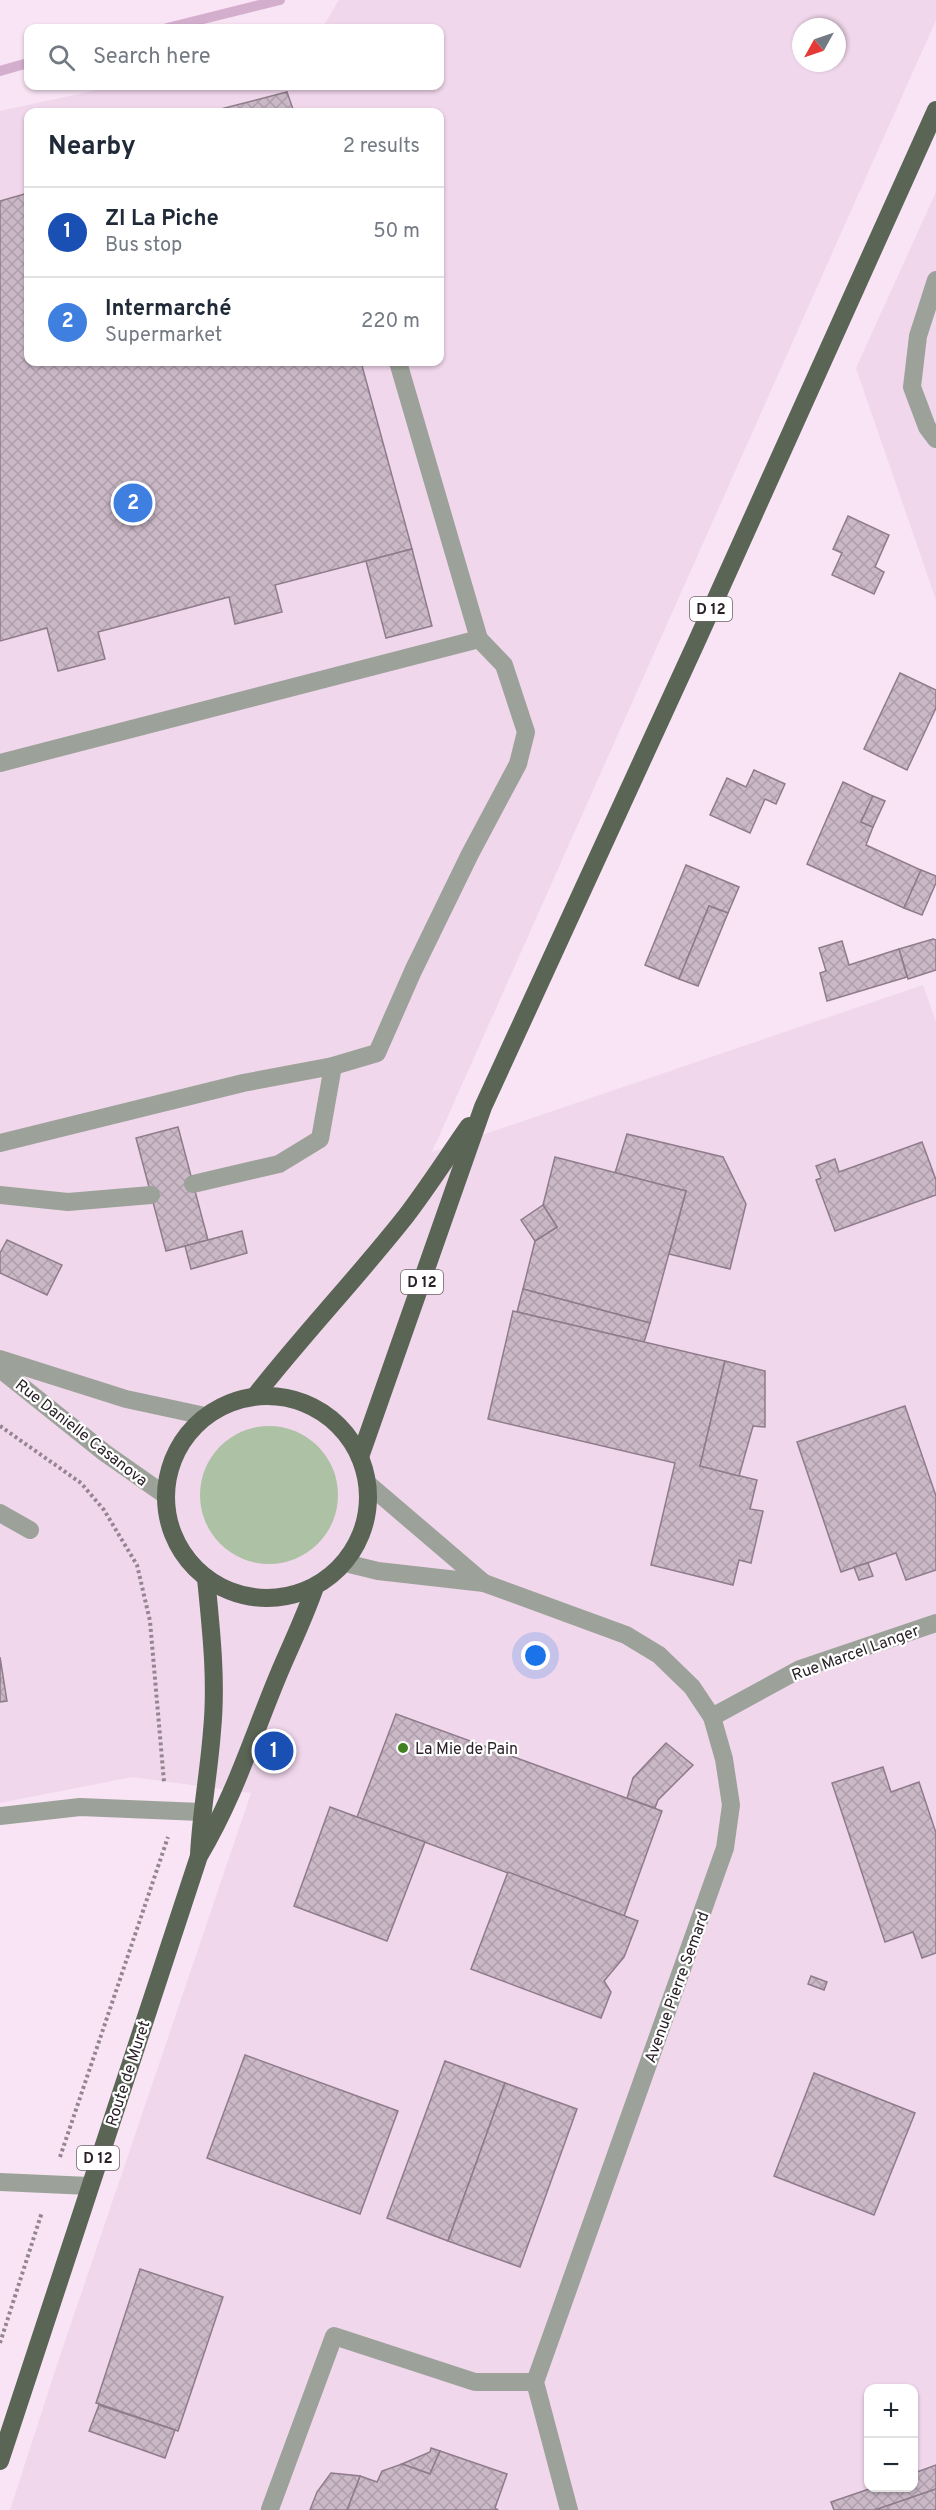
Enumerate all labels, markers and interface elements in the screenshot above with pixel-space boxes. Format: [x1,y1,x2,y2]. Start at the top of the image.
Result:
north arrow [792,18,846,72]
search box [24,24,444,90]
icon: search [45,41,78,74]
text: Search here [93,44,211,71]
text: Nearby [48,131,136,164]
text: 2 results [343,134,420,160]
text: ZI La Piche [105,206,219,233]
text: 1 [64,219,72,245]
text: 50 m [373,219,420,245]
text: Bus stop [105,233,182,259]
text: Intermarché [105,296,231,323]
text: 2 [61,309,74,335]
text: 220 m [361,309,420,335]
text: Supermarket [105,323,222,349]
pin: 2 [114,480,152,526]
road number: D 12 [690,597,732,621]
road number: D 12 [401,1270,443,1294]
street label: Rue Danielle Casanova [11,1376,151,1491]
street label: Rue Marcel Langer [789,1622,922,1686]
your location [521,1641,550,1670]
pin: 1 [254,1728,294,1774]
place label: La Mie de Pain [415,1740,518,1760]
marker: La Mie de Pain [396,1741,410,1755]
street label: Avenue Pierre Semard [641,1909,715,2066]
street label: Route de Muret [102,2018,155,2129]
road number: D 12 [77,2146,119,2170]
map controls [864,2384,918,2492]
button: + [864,2384,918,2438]
button: − [864,2438,918,2492]

